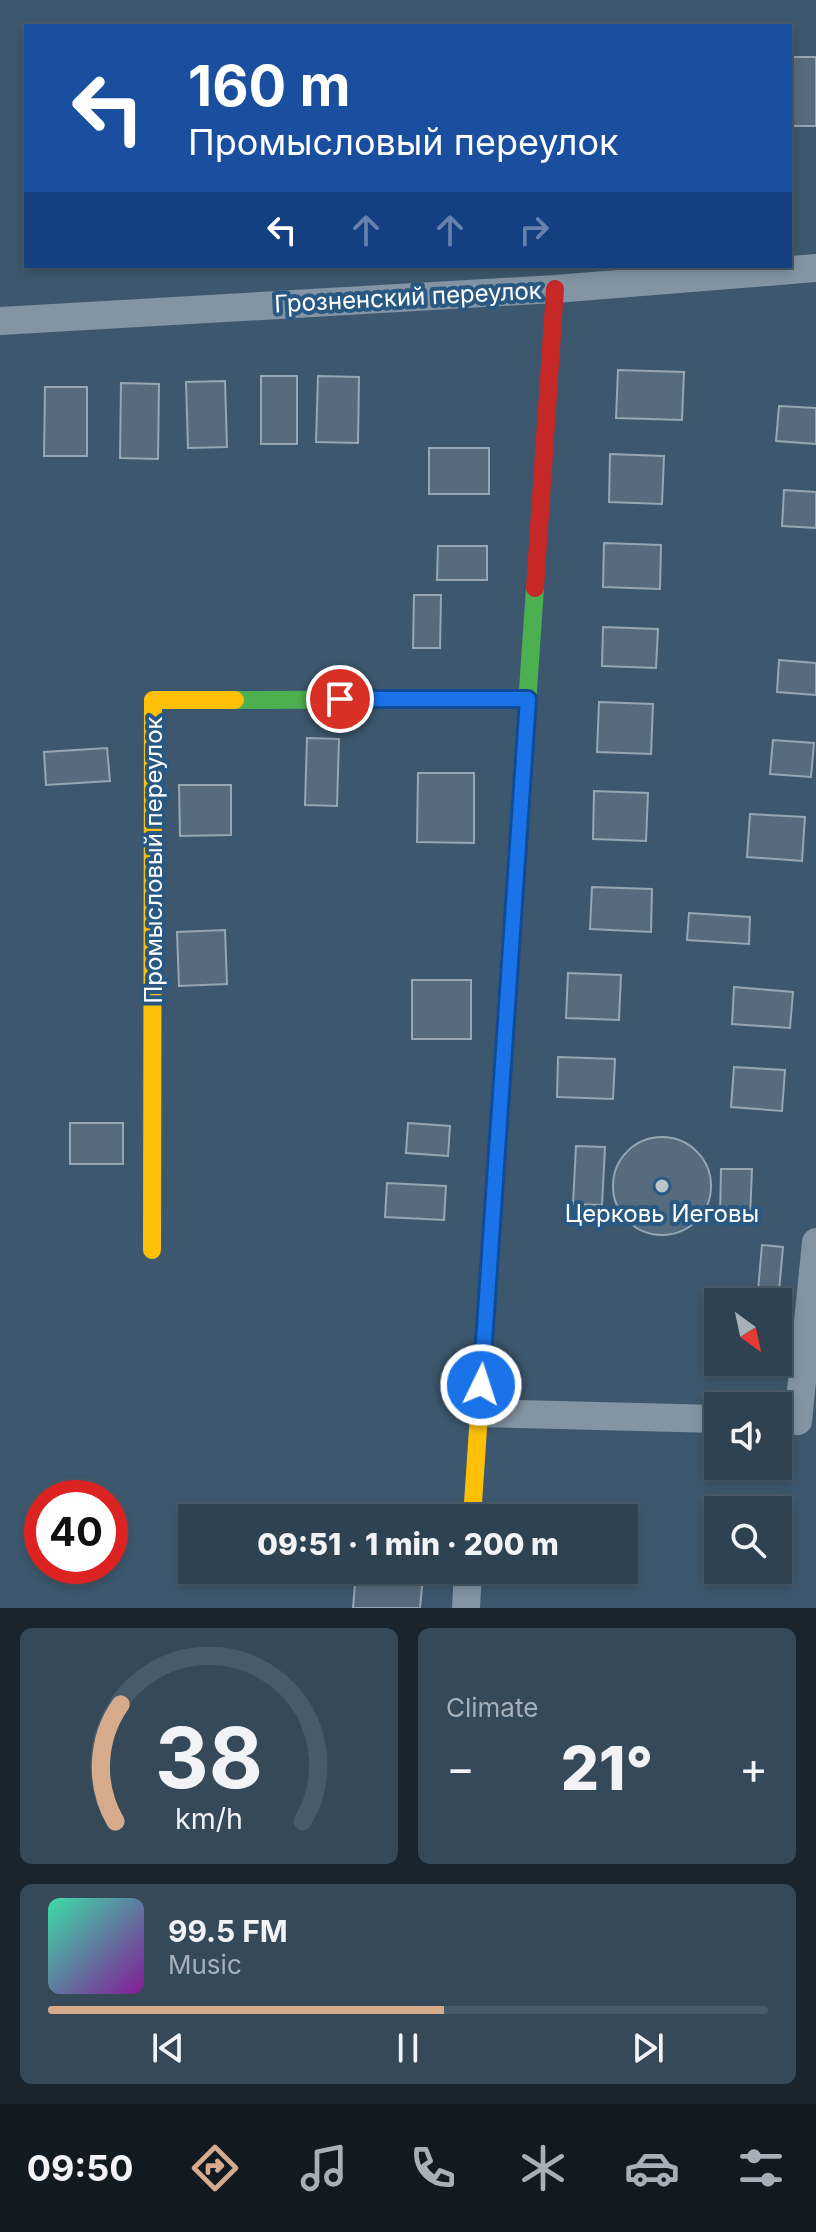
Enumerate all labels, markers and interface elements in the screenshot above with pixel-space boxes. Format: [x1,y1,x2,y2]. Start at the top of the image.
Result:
text: 160 m [188,52,351,120]
icon: left [56,56,160,160]
text: Промысловый переулок [188,120,619,164]
icon: left [260,208,304,252]
icon: ahead [344,208,388,252]
icon: ahead [428,208,472,252]
icon: right [512,208,556,252]
street label: Грозненский переулок [274,276,542,318]
pin [306,665,374,733]
icon: arrive [318,677,362,721]
street label: Промысловый переулок [139,716,168,1004]
marker: Церковь Иеговы [653,1177,671,1195]
place label: Церковь Иеговы [565,1199,759,1228]
north arrow [704,1288,792,1376]
map controls [704,1288,792,1584]
position arrow [439,1343,523,1427]
button: sound [704,1392,792,1480]
speed limit sign: 40 [24,1480,128,1584]
button: search [704,1496,792,1584]
text: 09:51 · 1 min · 200 m [257,1526,559,1562]
text: Climate [446,1692,538,1723]
text: 38 [155,1707,263,1808]
text: 21° [561,1732,653,1804]
text: − [446,1741,475,1795]
text: + [739,1741,768,1795]
text: km/h [175,1801,243,1836]
text: 99.5 FM [168,1913,288,1949]
text: Music [168,1949,242,1980]
icon: previous [146,2026,190,2070]
icon: pause [386,2026,430,2070]
icon: next [626,2026,670,2070]
icon: directions [187,2140,243,2196]
icon: music [296,2140,352,2196]
icon: phone [405,2140,461,2196]
icon: climate [515,2140,571,2196]
icon: car [624,2140,680,2196]
icon: filters [733,2140,789,2196]
text: 09:50 [27,2146,134,2190]

